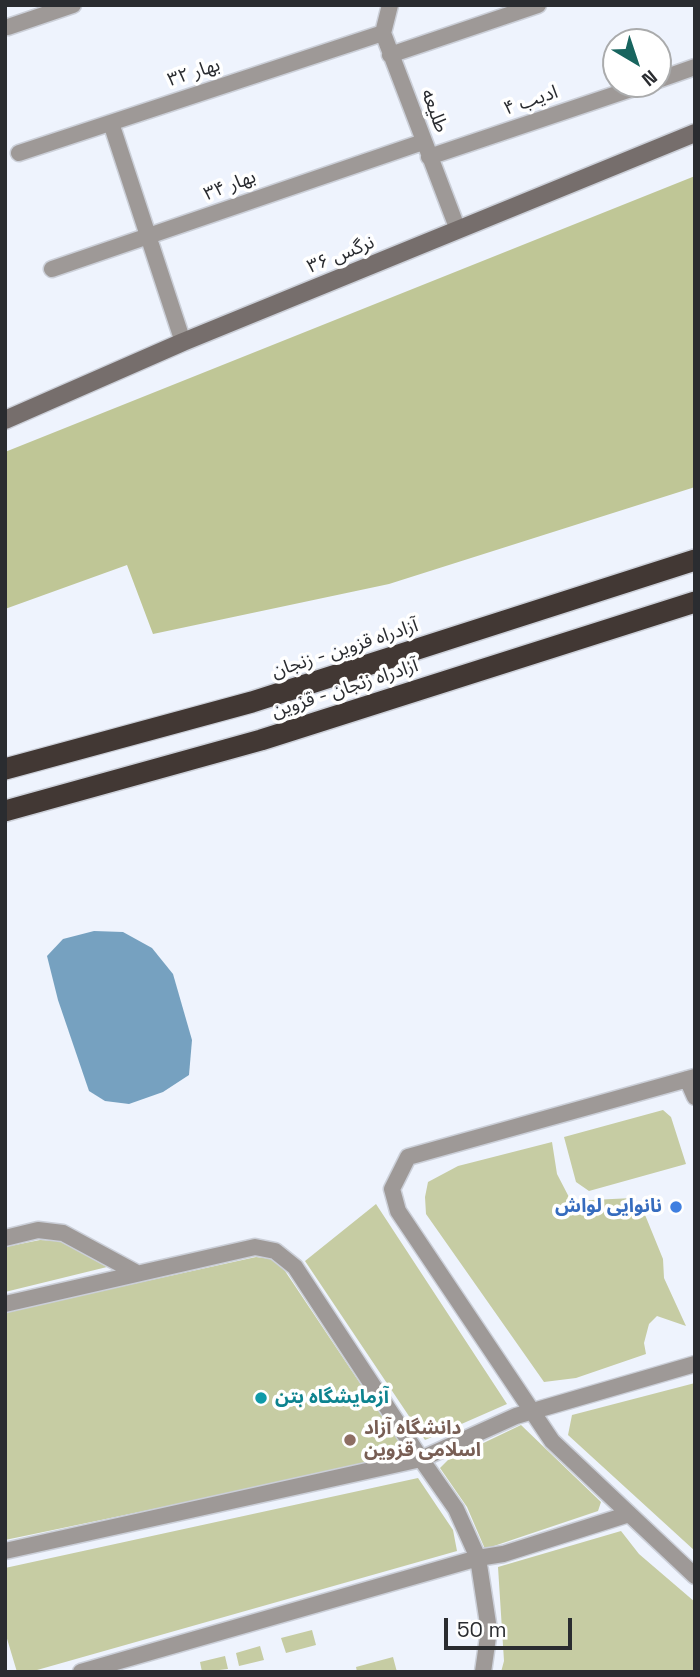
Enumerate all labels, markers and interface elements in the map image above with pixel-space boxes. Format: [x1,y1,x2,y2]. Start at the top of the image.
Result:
north arrow [602,28,672,98]
street label: بهار ۳۲ [165,54,223,92]
text: N [636,64,662,92]
street label: ادیب ۴ [501,81,561,121]
street label: طلیعه [415,86,453,136]
street label: بهار ۳۴ [201,166,259,206]
street label: نرگس ۳۶ [304,231,378,279]
street label: آزادراه قزوین - زنجان [269,615,421,683]
street label: آزادراه زنجان - قزوین [269,655,421,723]
place label: نانوایی لواش [555,1196,662,1218]
marker: نانوایی لواش [668,1199,684,1215]
place label: آزمایشگاه بتن [275,1387,389,1409]
marker: آزمایشگاه بتن [253,1390,269,1406]
place label: دانشگاه آزاد اسلامی قزوین [364,1418,481,1462]
marker: دانشگاه آزاد اسلامی قزوین [342,1432,358,1448]
scale bar [448,1604,576,1648]
text: 50 m [457,1616,507,1643]

